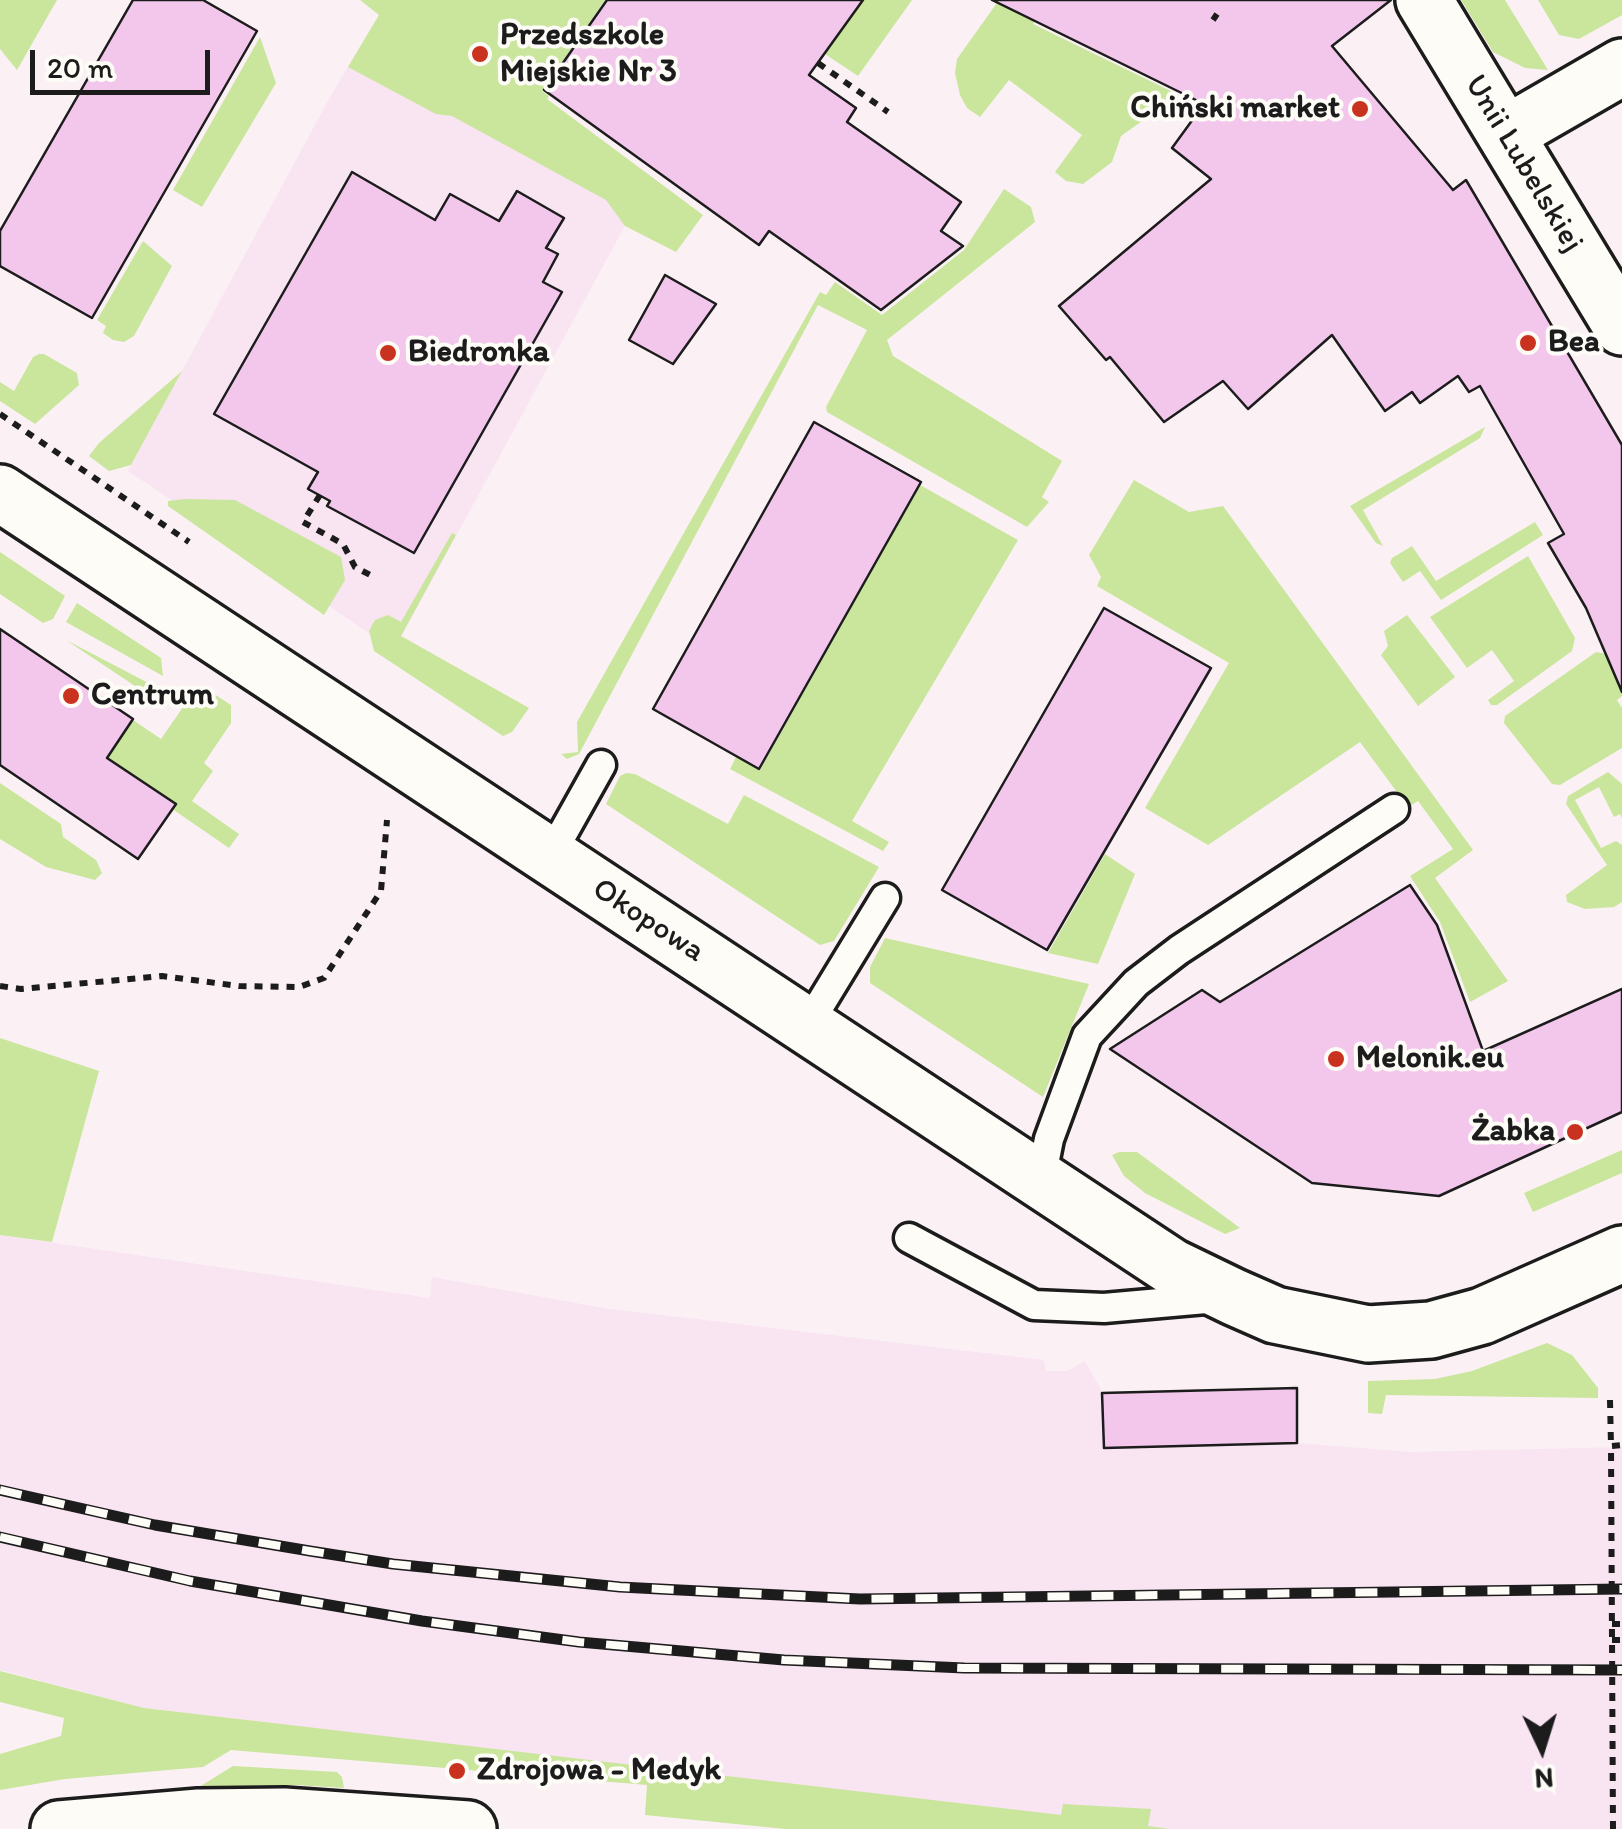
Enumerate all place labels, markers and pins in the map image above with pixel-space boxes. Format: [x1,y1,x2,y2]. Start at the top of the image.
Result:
place label: Przedszkole Miejskie Nr 3 [500,17,677,92]
marker: Przedszkole Miejskie Nr 3 [469,43,491,65]
place label: Chiński market [1130,90,1340,128]
marker: Chiński market [1349,98,1371,120]
place label: Bea [1548,324,1600,362]
marker: Bea [1517,332,1539,354]
place label: Biedronka [408,334,549,372]
marker: Biedronka [377,342,399,364]
place label: Centrum [91,677,214,715]
marker: Centrum [60,685,82,707]
place label: Melonik.eu [1356,1040,1504,1078]
marker: Melonik.eu [1325,1048,1347,1070]
place label: Żabka [1471,1113,1555,1151]
marker: Żabka [1564,1121,1586,1143]
place label: Zdrojowa - Medyk [477,1752,721,1790]
marker: Zdrojowa - Medyk [446,1760,468,1782]

